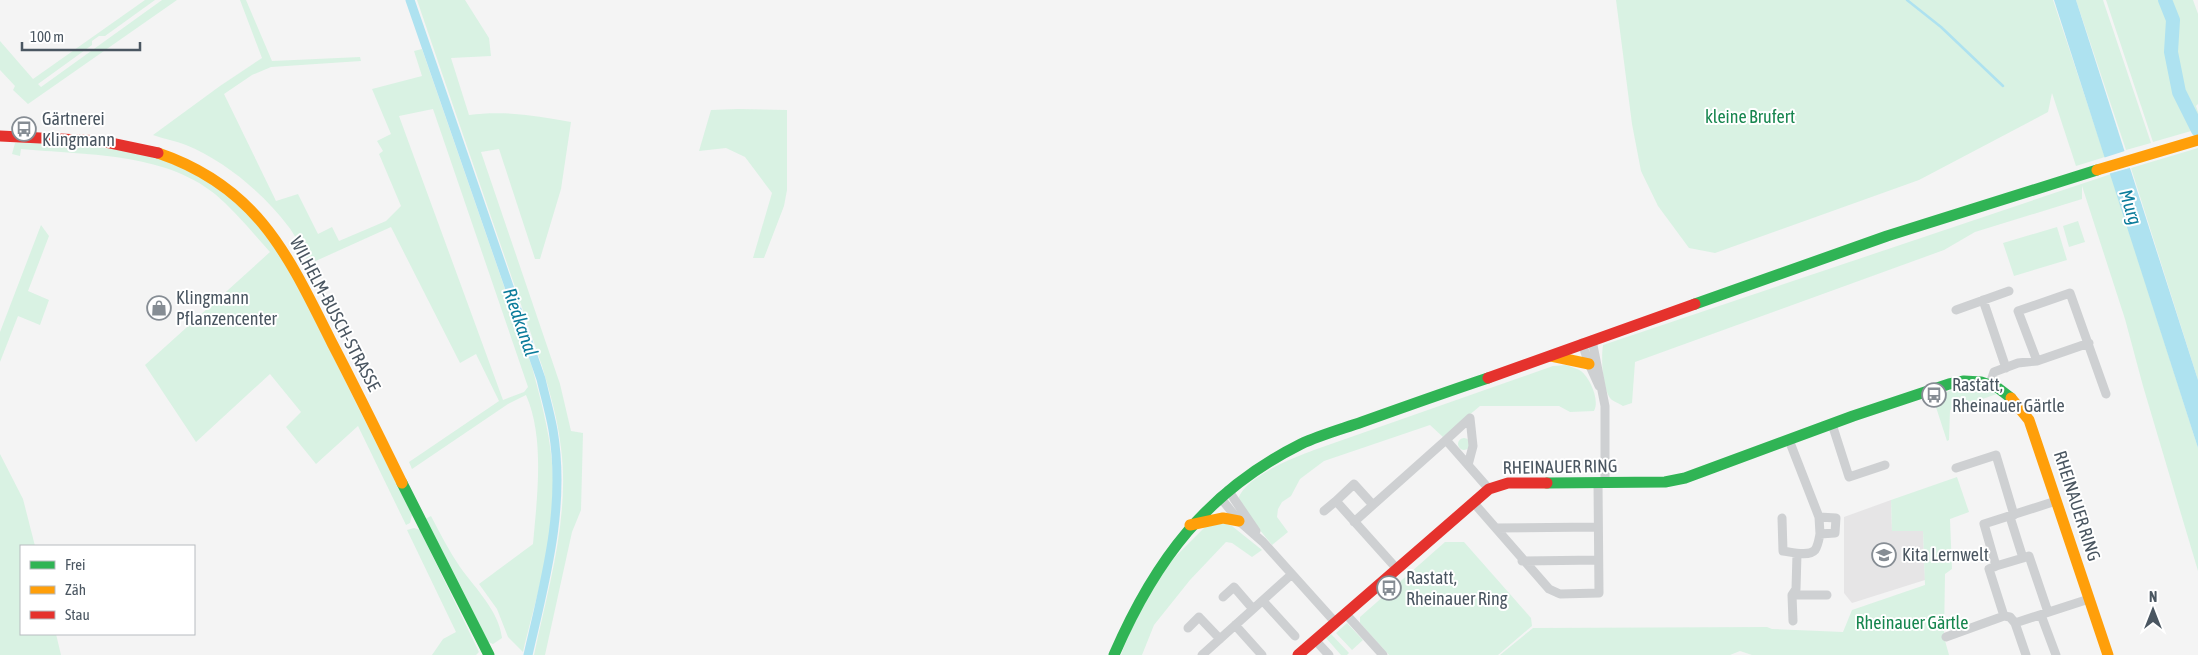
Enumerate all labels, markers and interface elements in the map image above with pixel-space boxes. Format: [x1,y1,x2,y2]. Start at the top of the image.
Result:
scale bar [22,20,140,52]
text: 100 m [30,28,64,45]
park label: kleine Brufert [1705,106,1795,127]
place label: Gärtnerei Klingmann [42,108,115,150]
bus stop icon: Gärtnerei Klingmann [11,116,37,142]
water label: Murg [2115,187,2147,228]
street label: WILHELM-BUSCH-STRASSE [286,233,385,395]
water label: Riedkanal [499,285,543,359]
place label: Klingmann Pflanzencenter [176,287,278,329]
shop icon: Klingmann Pflanzencenter [146,295,172,321]
place label: Rastatt, Rheinauer Gärtle [1952,374,2065,416]
bus stop icon: Rastatt, Rheinauer Gärtle [1921,382,1947,408]
street label: RHEINAUER RING [2050,448,2105,564]
street label: RHEINAUER RING [1502,455,1618,478]
school or university icon: Kita Lernwelt [1871,542,1897,568]
place label: Kita Lernwelt [1902,544,1989,565]
legend [20,545,195,635]
text: Frei [65,556,85,573]
place label: Rastatt, Rheinauer Ring [1406,567,1508,609]
bus stop icon: Rastatt, Rheinauer Ring [1376,575,1402,601]
text: Zäh [65,581,86,598]
north arrow [2128,585,2178,635]
text: N [2149,589,2157,605]
text: Stau [65,606,90,623]
park label: Rheinauer Gärtle [1856,612,1968,633]

